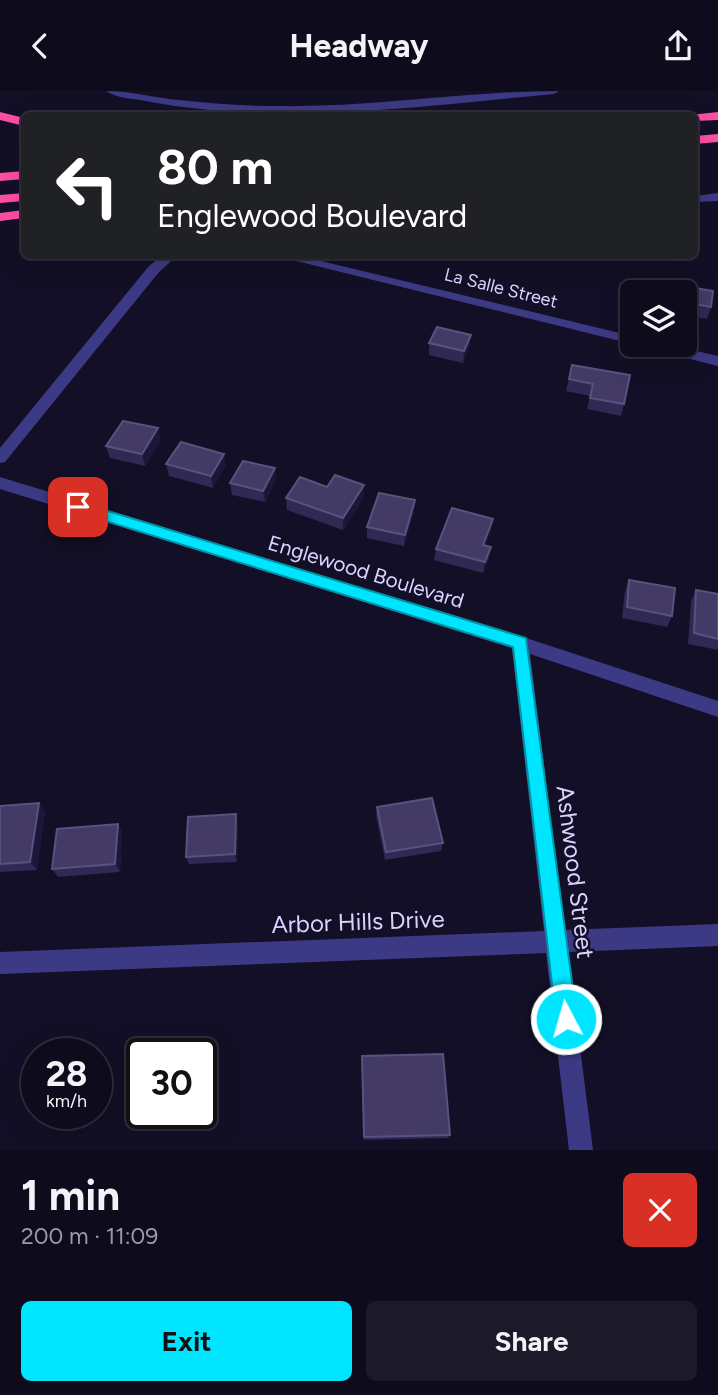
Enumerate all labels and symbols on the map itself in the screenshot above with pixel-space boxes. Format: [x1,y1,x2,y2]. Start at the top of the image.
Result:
street label: La Salle Street [442,263,560,313]
pin [48,477,108,537]
street label: Englewood Boulevard [265,530,467,613]
street label: Ashwood Street [550,784,601,960]
street label: Arbor Hills Drive [271,904,445,939]
position arrow [529,982,603,1056]
speed limit sign: 30 [126,1038,217,1129]

